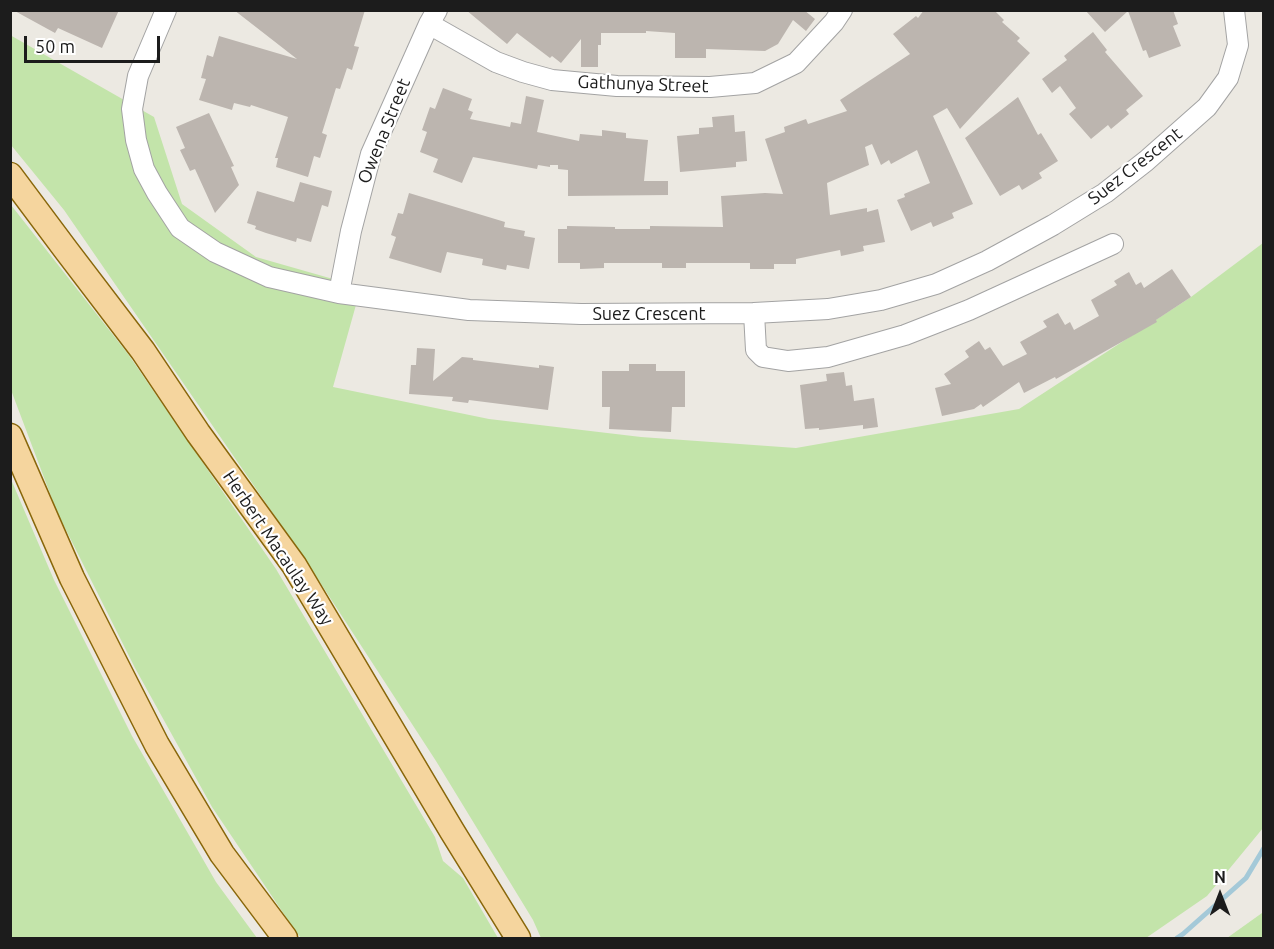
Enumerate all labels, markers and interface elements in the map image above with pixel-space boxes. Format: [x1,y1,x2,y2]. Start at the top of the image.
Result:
scale bar [27,24,164,62]
text: 50 m [35,36,75,56]
street label: Gathunya Street [577,71,709,97]
street label: Owena Street [353,75,415,187]
street label: Suez Crescent [1084,123,1186,209]
street label: Suez Crescent [592,303,706,325]
street label: Herbert Macaulay Way [218,467,338,629]
north arrow [1190,865,1250,925]
text: N [1214,868,1226,886]

